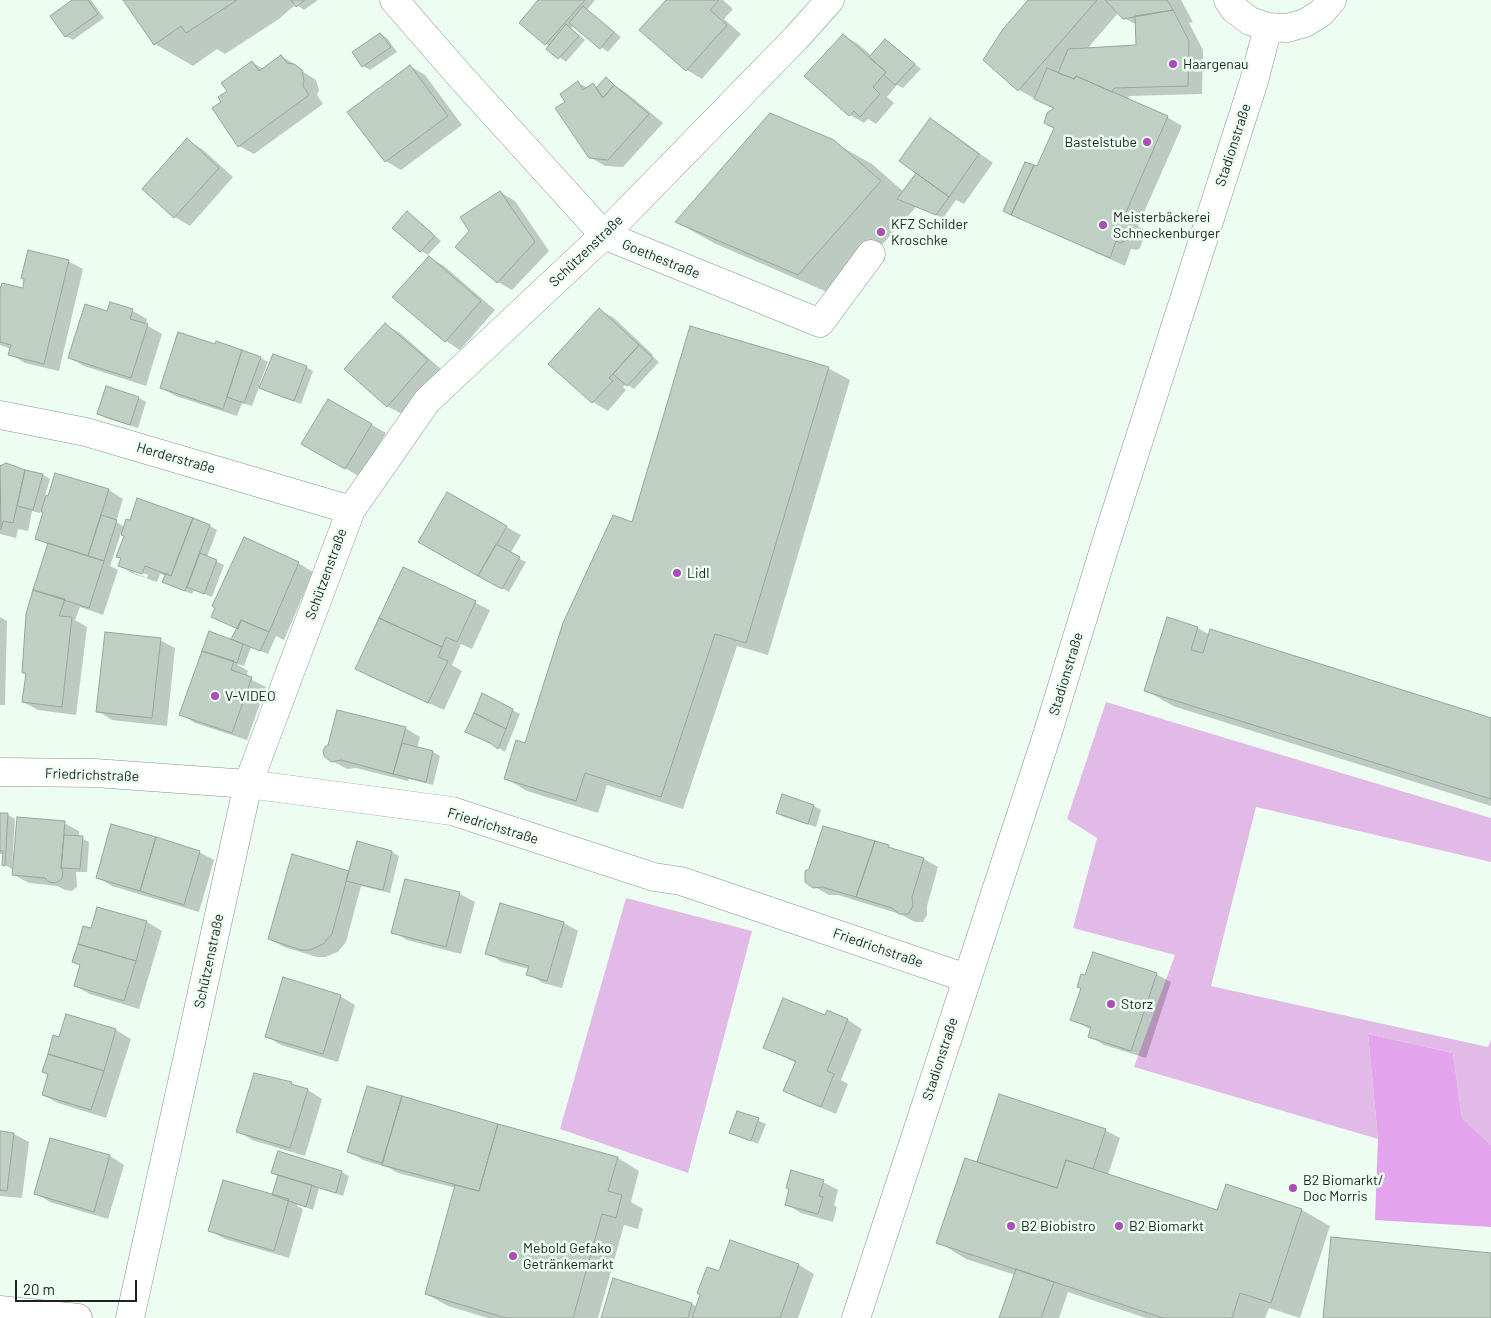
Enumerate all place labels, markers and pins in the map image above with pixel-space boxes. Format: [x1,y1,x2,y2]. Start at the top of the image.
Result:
place label: Haargenau [1183,56,1249,72]
marker: Haargenau [1167,58,1179,70]
place label: Bastelstube [1065,134,1137,150]
marker: Bastelstube [1141,136,1153,148]
place label: Meisterbäckerei Schneckenburger [1113,209,1220,242]
place label: KFZ Schilder Kroschke [891,216,968,248]
marker: Meisterbäckerei Schneckenburger [1097,219,1109,231]
marker: KFZ Schilder Kroschke [875,226,887,238]
place label: Lidl [687,565,709,581]
marker: Lidl [671,567,683,579]
place label: V-VIDEO [225,688,276,704]
marker: V-VIDEO [209,690,221,702]
place label: Storz [1121,996,1153,1012]
marker: Storz [1105,998,1117,1010]
place label: B2 Biomarkt/ Doc Morris [1303,1172,1384,1204]
marker: B2 Biomarkt/ Doc Morris [1287,1182,1299,1194]
place label: B2 Biobistro [1021,1218,1096,1234]
place label: B2 Biomarkt [1129,1218,1204,1234]
marker: B2 Biobistro [1005,1220,1017,1232]
marker: B2 Biomarkt [1113,1220,1125,1232]
place label: Mebold Gefako Getränkemarkt [523,1240,614,1272]
marker: Mebold Gefako Getränkemarkt [507,1250,519,1262]

